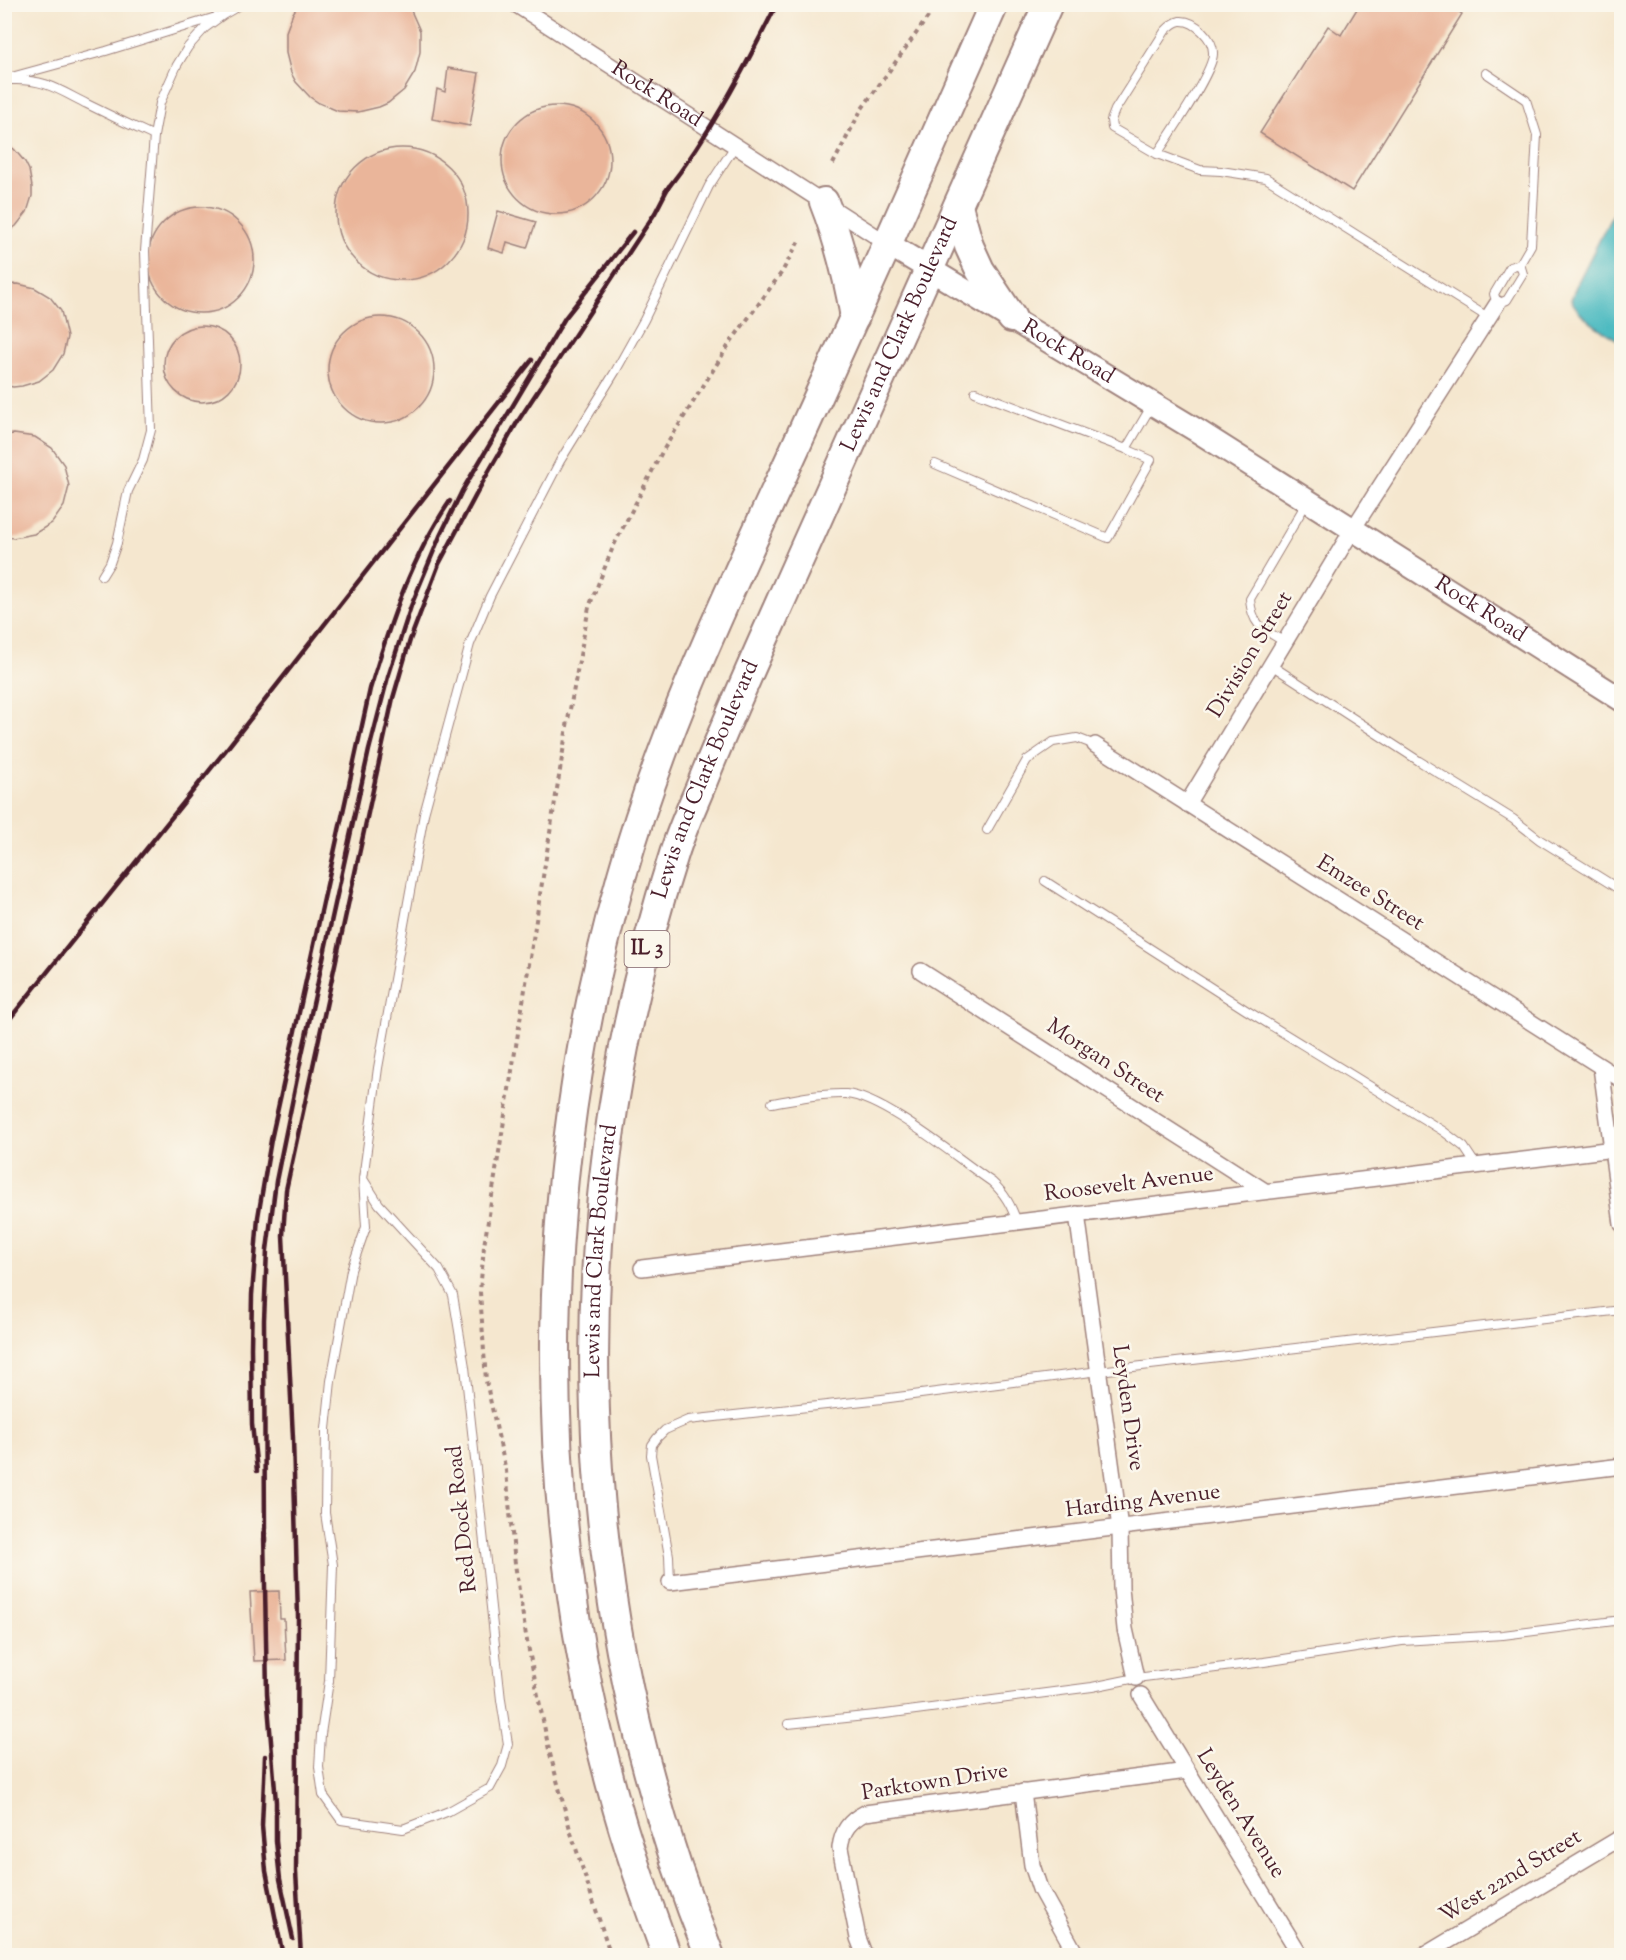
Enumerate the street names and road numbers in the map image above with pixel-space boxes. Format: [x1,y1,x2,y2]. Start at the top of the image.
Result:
street label: Rock Road [604,54,708,136]
street label: Lewis and Clark Boulevard [834,212,967,457]
street label: Rock Road [1015,312,1120,393]
street label: Rock Road [1428,569,1532,651]
street label: Division Street [1201,585,1302,724]
street label: Lewis and Clark Boulevard [645,655,768,903]
street label: Emzee Street [1310,848,1431,940]
road number: IL 3 [624,931,670,967]
street label: Morgan Street [1039,1012,1171,1113]
street label: Lewis and Clark Boulevard [578,1122,627,1378]
street label: Roosevelt Avenue [1042,1159,1216,1211]
street label: Leyden Drive [1102,1343,1152,1473]
street label: Red Dock Road [439,1444,487,1594]
street label: Harding Avenue [1064,1477,1222,1527]
street label: Leyden Avenue [1187,1743,1293,1885]
street label: Parktown Drive [859,1756,1011,1810]
street label: West 22nd Street [1434,1822,1589,1932]

